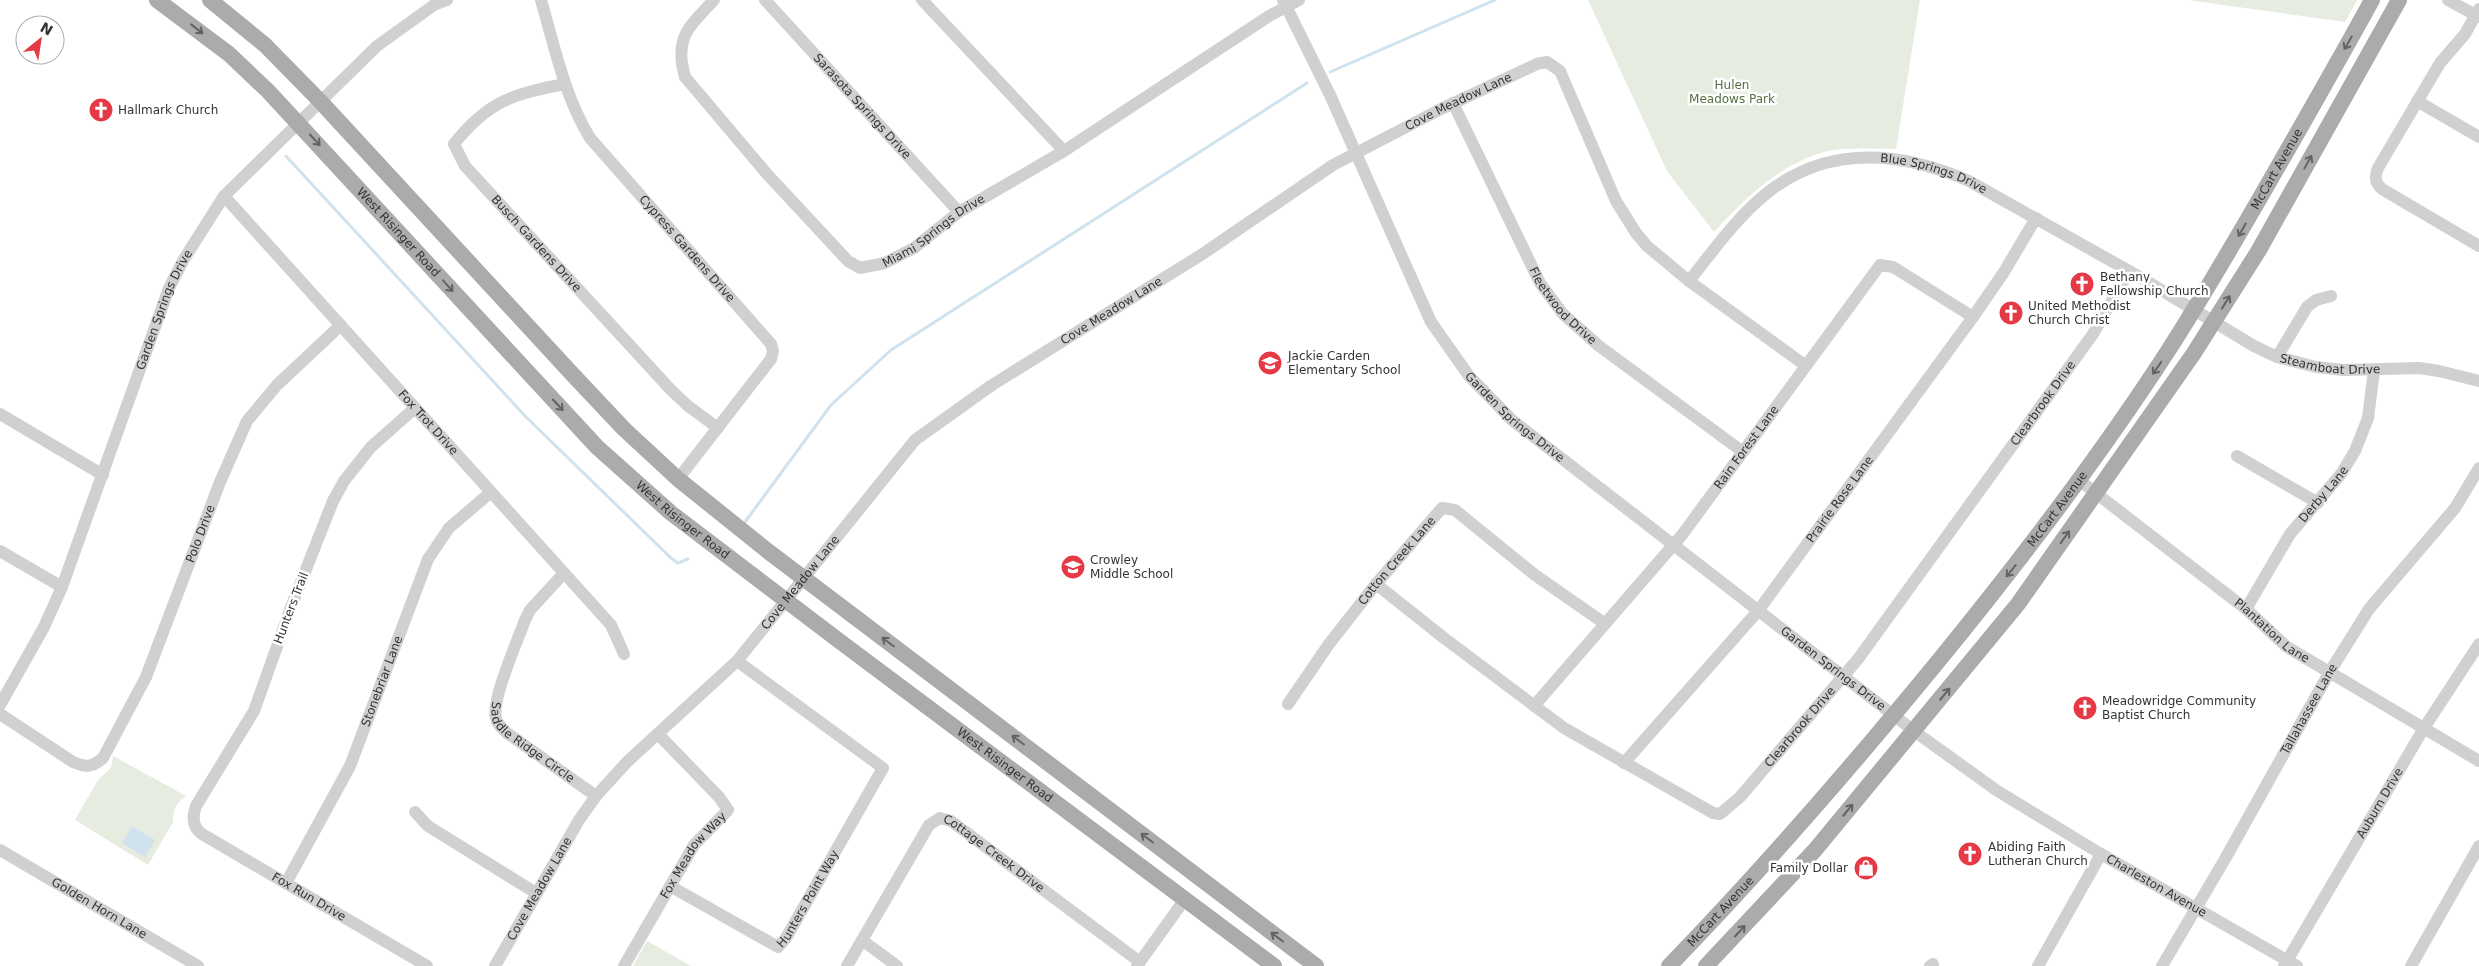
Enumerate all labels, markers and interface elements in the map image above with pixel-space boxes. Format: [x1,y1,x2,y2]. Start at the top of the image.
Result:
north arrow [15,15,65,65]
text: N [37,19,56,39]
one-way arrow [190,23,203,34]
one-way arrow [2343,35,2353,50]
street label: Sarasota Springs Drive [811,51,914,162]
street label: Cove Meadow Lane [1403,70,1514,133]
park label: Hulen Meadows Park [1689,78,1775,106]
church icon: Hallmark Church [88,97,114,123]
place label: Hallmark Church [118,103,218,117]
street label: McCart Avenue [2248,126,2305,212]
one-way arrow [309,133,321,146]
street label: Blue Springs Drive [1880,151,1989,197]
one-way arrow [2304,155,2314,170]
street label: West Risinger Road [354,185,443,280]
street label: Busch Gardens Drive [488,192,584,295]
street label: Cypress Gardens Drive [636,192,738,305]
street label: Miami Springs Drive [880,192,987,270]
one-way arrow [2237,222,2247,237]
street label: Garden Springs Drive [133,247,195,372]
street label: Fleetwood Drive [1526,265,1599,347]
place label: Bethany Fellowship Church [2100,270,2209,298]
church icon: Bethany Fellowship Church [2069,271,2095,297]
street label: Cove Meadow Lane [1058,274,1165,348]
one-way arrow [442,279,454,292]
one-way arrow [2222,296,2232,310]
place label: United Methodist Church Christ [2028,299,2131,327]
church icon: United Methodist Church Christ [1998,300,2024,326]
place label: Jackie Carden Elementary School [1287,349,1401,377]
school or university icon: Jackie Carden Elementary School [1257,350,1283,376]
street label: Steamboat Drive [2278,351,2381,377]
street label: Clearbrook Drive [2008,358,2078,448]
one-way arrow [2151,361,2162,375]
street label: Garden Springs Drive [1462,369,1567,465]
street label: Fox Trot Drive [395,387,461,458]
one-way arrow [552,399,564,412]
street label: Rain Forest Lane [1711,403,1782,492]
street label: Prairie Rose Lane [1803,453,1876,545]
street label: Derby Lane [2296,464,2351,525]
street label: McCart Avenue [2024,468,2090,550]
street label: West Risinger Road [633,478,732,562]
street label: Polo Drive [183,503,218,565]
street label: Cotton Creek Lane [1355,514,1438,608]
one-way arrow [2060,530,2070,544]
street label: Cove Meadow Lane [758,533,842,632]
place label: Crowley Middle School [1090,553,1173,581]
school or university icon: Crowley Middle School [1060,554,1086,580]
one-way arrow [2006,564,2017,577]
street label: Hunters Trail [271,570,311,646]
street label: Plantation Lane [2232,596,2312,666]
street label: Garden Springs Drive [1778,624,1888,713]
street label: Stonebriar Lane [359,634,405,728]
one-way arrow [881,637,895,647]
street label: Tallahassee Lane [2277,661,2340,758]
street label: Clearbrook Drive [1762,684,1838,770]
one-way arrow [1939,687,1950,700]
place label: Meadowridge Community Baptist Church [2102,694,2256,722]
church icon: Meadowridge Community Baptist Church [2072,695,2098,721]
street label: Saddle Ridge Circle [488,701,577,786]
street label: West Risinger Road [954,724,1056,805]
one-way arrow [1011,735,1025,745]
street label: Auburn Drive [2354,765,2406,841]
one-way arrow [1843,804,1854,817]
street label: Fox Meadow Way [658,809,729,901]
street label: Cottage Creek Drive [942,812,1047,895]
one-way arrow [1141,833,1154,844]
street label: Cove Meadow Lane [504,835,575,943]
place label: Abiding Faith Lutheran Church [1988,840,2088,868]
church icon: Abiding Faith Lutheran Church [1957,841,1983,867]
street label: Hunters Point Way [774,847,842,950]
street label: Charleston Avenue [2104,851,2209,920]
shop icon: Family Dollar [1853,855,1879,881]
place label: Family Dollar [1770,861,1848,875]
street label: Fox Run Drive [270,870,349,924]
street label: McCart Avenue [1684,874,1757,950]
street label: Golden Horn Lane [49,875,149,941]
one-way arrow [1734,924,1746,937]
one-way arrow [1270,932,1284,942]

